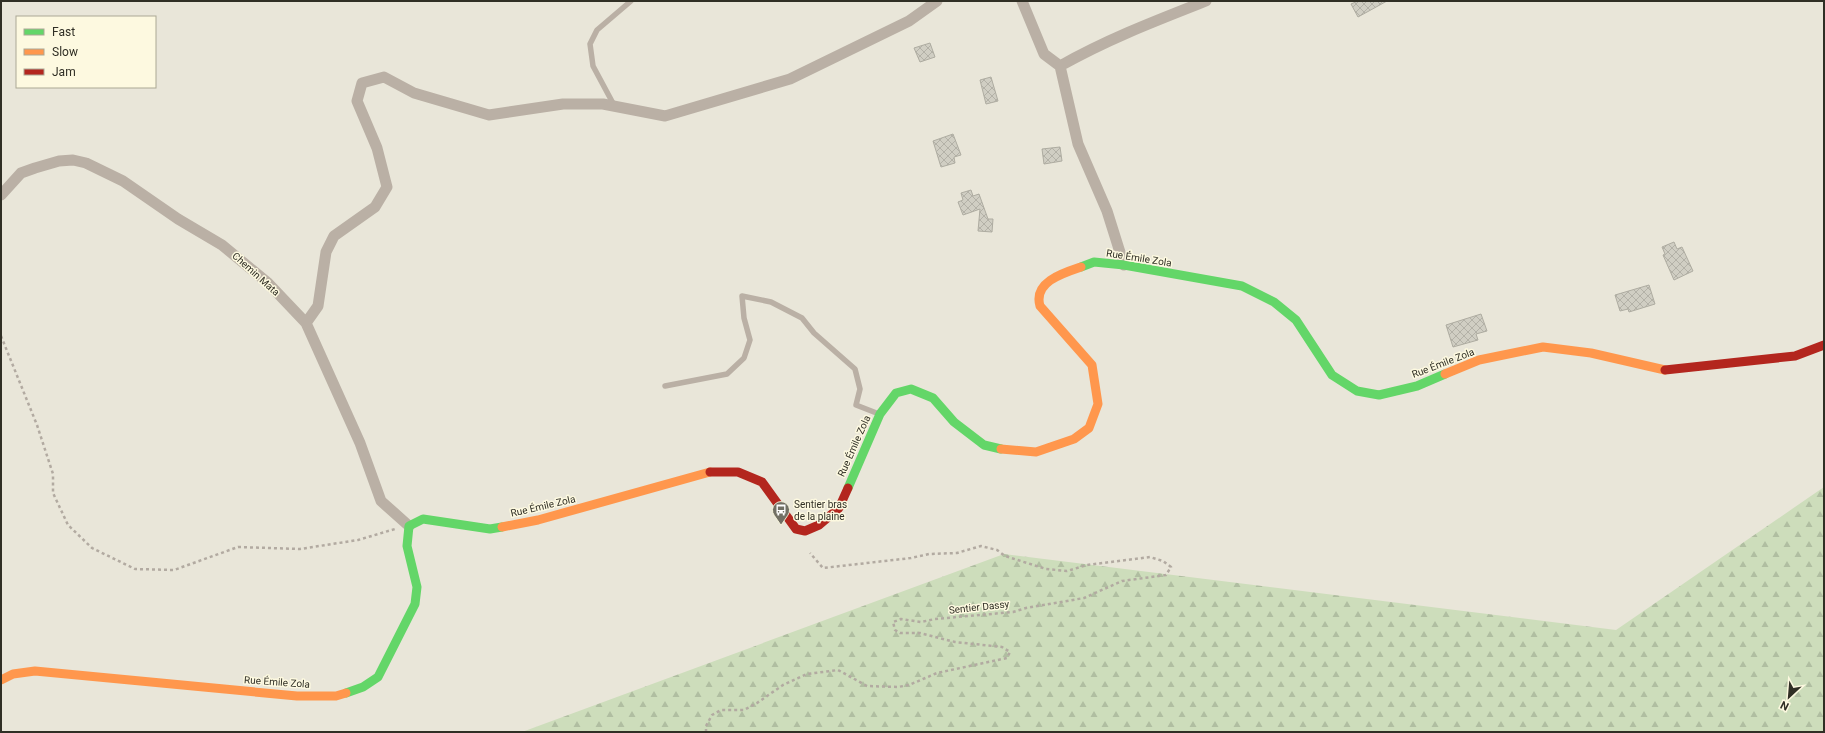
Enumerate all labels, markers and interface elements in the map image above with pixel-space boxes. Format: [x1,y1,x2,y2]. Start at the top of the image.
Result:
legend [16,16,156,88]
text: Fast [52,25,75,39]
text: Slow [52,45,78,59]
text: Jam [52,65,76,79]
street label: Rue Émile Zola [1106,246,1173,269]
street label: Chemin Mata [230,250,282,298]
street label: Rue Émile Zola [1410,345,1476,380]
street label: Rue Émile Zola [835,413,872,478]
street label: Rue Émile Zola [509,492,576,519]
place label: Sentier bras de la plaine [794,499,847,522]
bus stop icon: Sentier bras de la plaine [771,500,791,525]
street label: Sentier Dassy [948,598,1010,616]
street label: Rue Émile Zola [244,673,310,690]
north arrow [1769,677,1809,717]
text: N [1778,698,1791,713]

